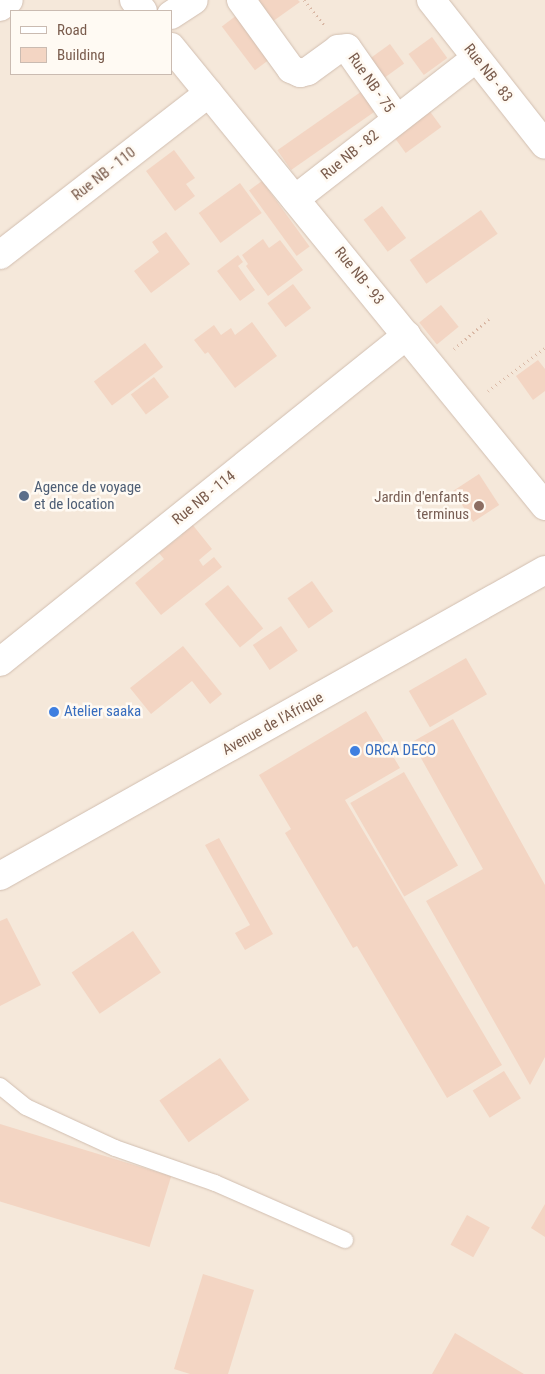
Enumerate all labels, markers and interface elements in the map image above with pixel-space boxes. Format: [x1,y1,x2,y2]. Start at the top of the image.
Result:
legend [10,10,172,75]
text: Road [57,21,87,39]
street label: Rue NB - 83 [460,40,516,106]
text: Building [57,46,105,64]
street label: Rue NB - 75 [344,50,398,116]
street label: Rue NB - 82 [318,126,382,184]
street label: Rue NB - 110 [69,144,139,204]
street label: Rue NB - 93 [330,244,388,308]
street label: Rue NB - 114 [169,467,239,529]
place label: Agence de voyage et de location [34,478,141,513]
place label: Jardin d'enfants terminus [374,488,469,523]
marker: Agence de voyage et de location [18,490,30,502]
marker: Jardin d'enfants terminus [473,500,485,512]
street label: Avenue de l'Afrique [219,689,327,759]
place label: Atelier saaka [64,703,141,721]
marker: Atelier saaka [48,706,60,718]
place label: ORCA DECO [365,742,436,760]
marker: ORCA DECO [349,745,361,757]

